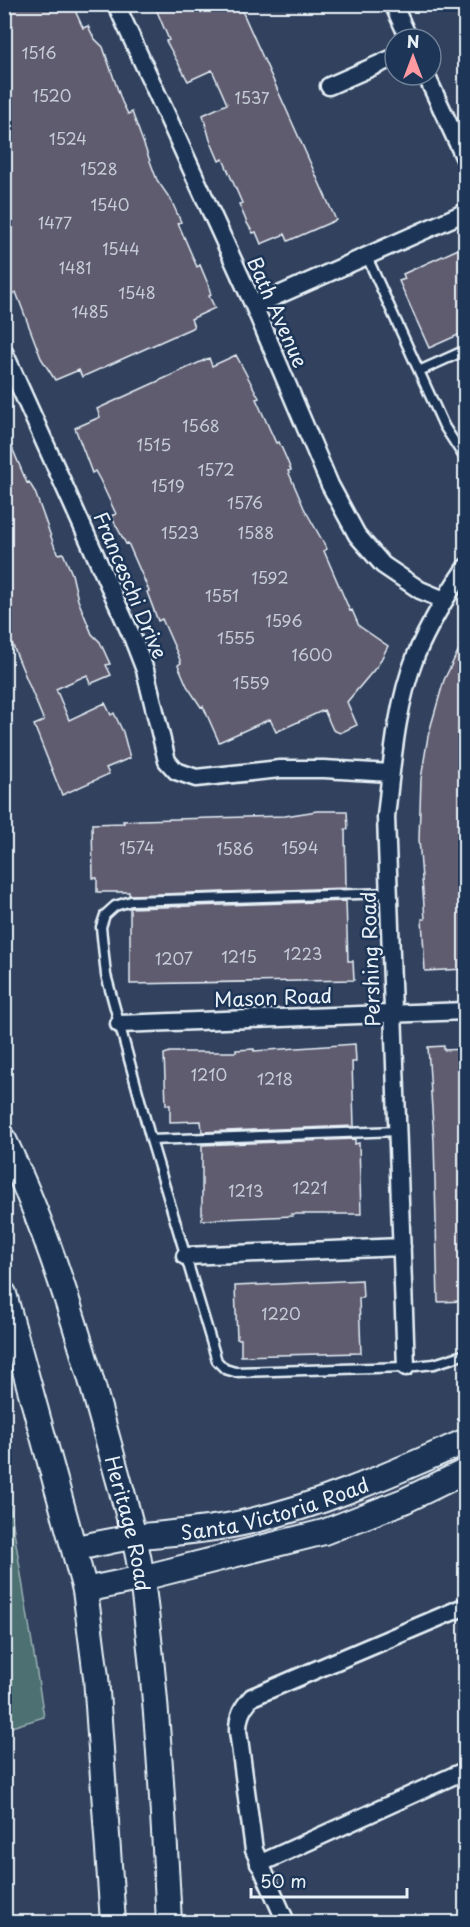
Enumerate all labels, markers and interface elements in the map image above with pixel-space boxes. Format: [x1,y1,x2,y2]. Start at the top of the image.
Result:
north arrow [383,27,443,87]
text: N [407,29,419,53]
house number: 1516 [21,40,57,64]
house number: 1520 [33,83,71,107]
house number: 1537 [234,85,270,109]
house number: 1524 [49,126,87,150]
house number: 1528 [80,156,118,180]
house number: 1540 [90,192,130,216]
house number: 1477 [38,210,72,234]
house number: 1544 [102,236,140,260]
street label: Bath Avenue [240,252,316,372]
house number: 1481 [59,255,91,279]
house number: 1548 [118,280,156,304]
house number: 1485 [71,299,109,323]
house number: 1568 [182,413,220,437]
house number: 1515 [137,432,171,456]
house number: 1572 [197,457,235,481]
house number: 1519 [151,473,185,497]
house number: 1576 [227,490,263,514]
street label: Franceschi Drive [86,507,176,663]
house number: 1523 [161,520,199,544]
house number: 1588 [238,520,274,544]
house number: 1592 [251,565,289,589]
house number: 1551 [205,583,239,607]
house number: 1596 [265,608,303,632]
house number: 1555 [217,625,255,649]
house number: 1600 [292,642,332,666]
house number: 1559 [232,670,270,694]
house number: 1574 [119,835,155,859]
house number: 1594 [281,835,319,859]
house number: 1586 [216,836,254,860]
street label: Pershing Road [353,891,387,1027]
house number: 1223 [284,941,322,965]
house number: 1215 [221,944,257,968]
house number: 1207 [155,946,193,970]
street label: Mason Road [213,980,333,1014]
house number: 1210 [191,1062,227,1086]
house number: 1218 [257,1066,293,1090]
house number: 1221 [292,1175,328,1199]
house number: 1213 [228,1178,264,1202]
house number: 1220 [261,1301,301,1325]
street label: Heritage Road [98,1452,158,1593]
street label: Santa Victoria Road [179,1469,373,1547]
scale bar [251,1861,407,1899]
text: 50 m [260,1867,307,1894]

